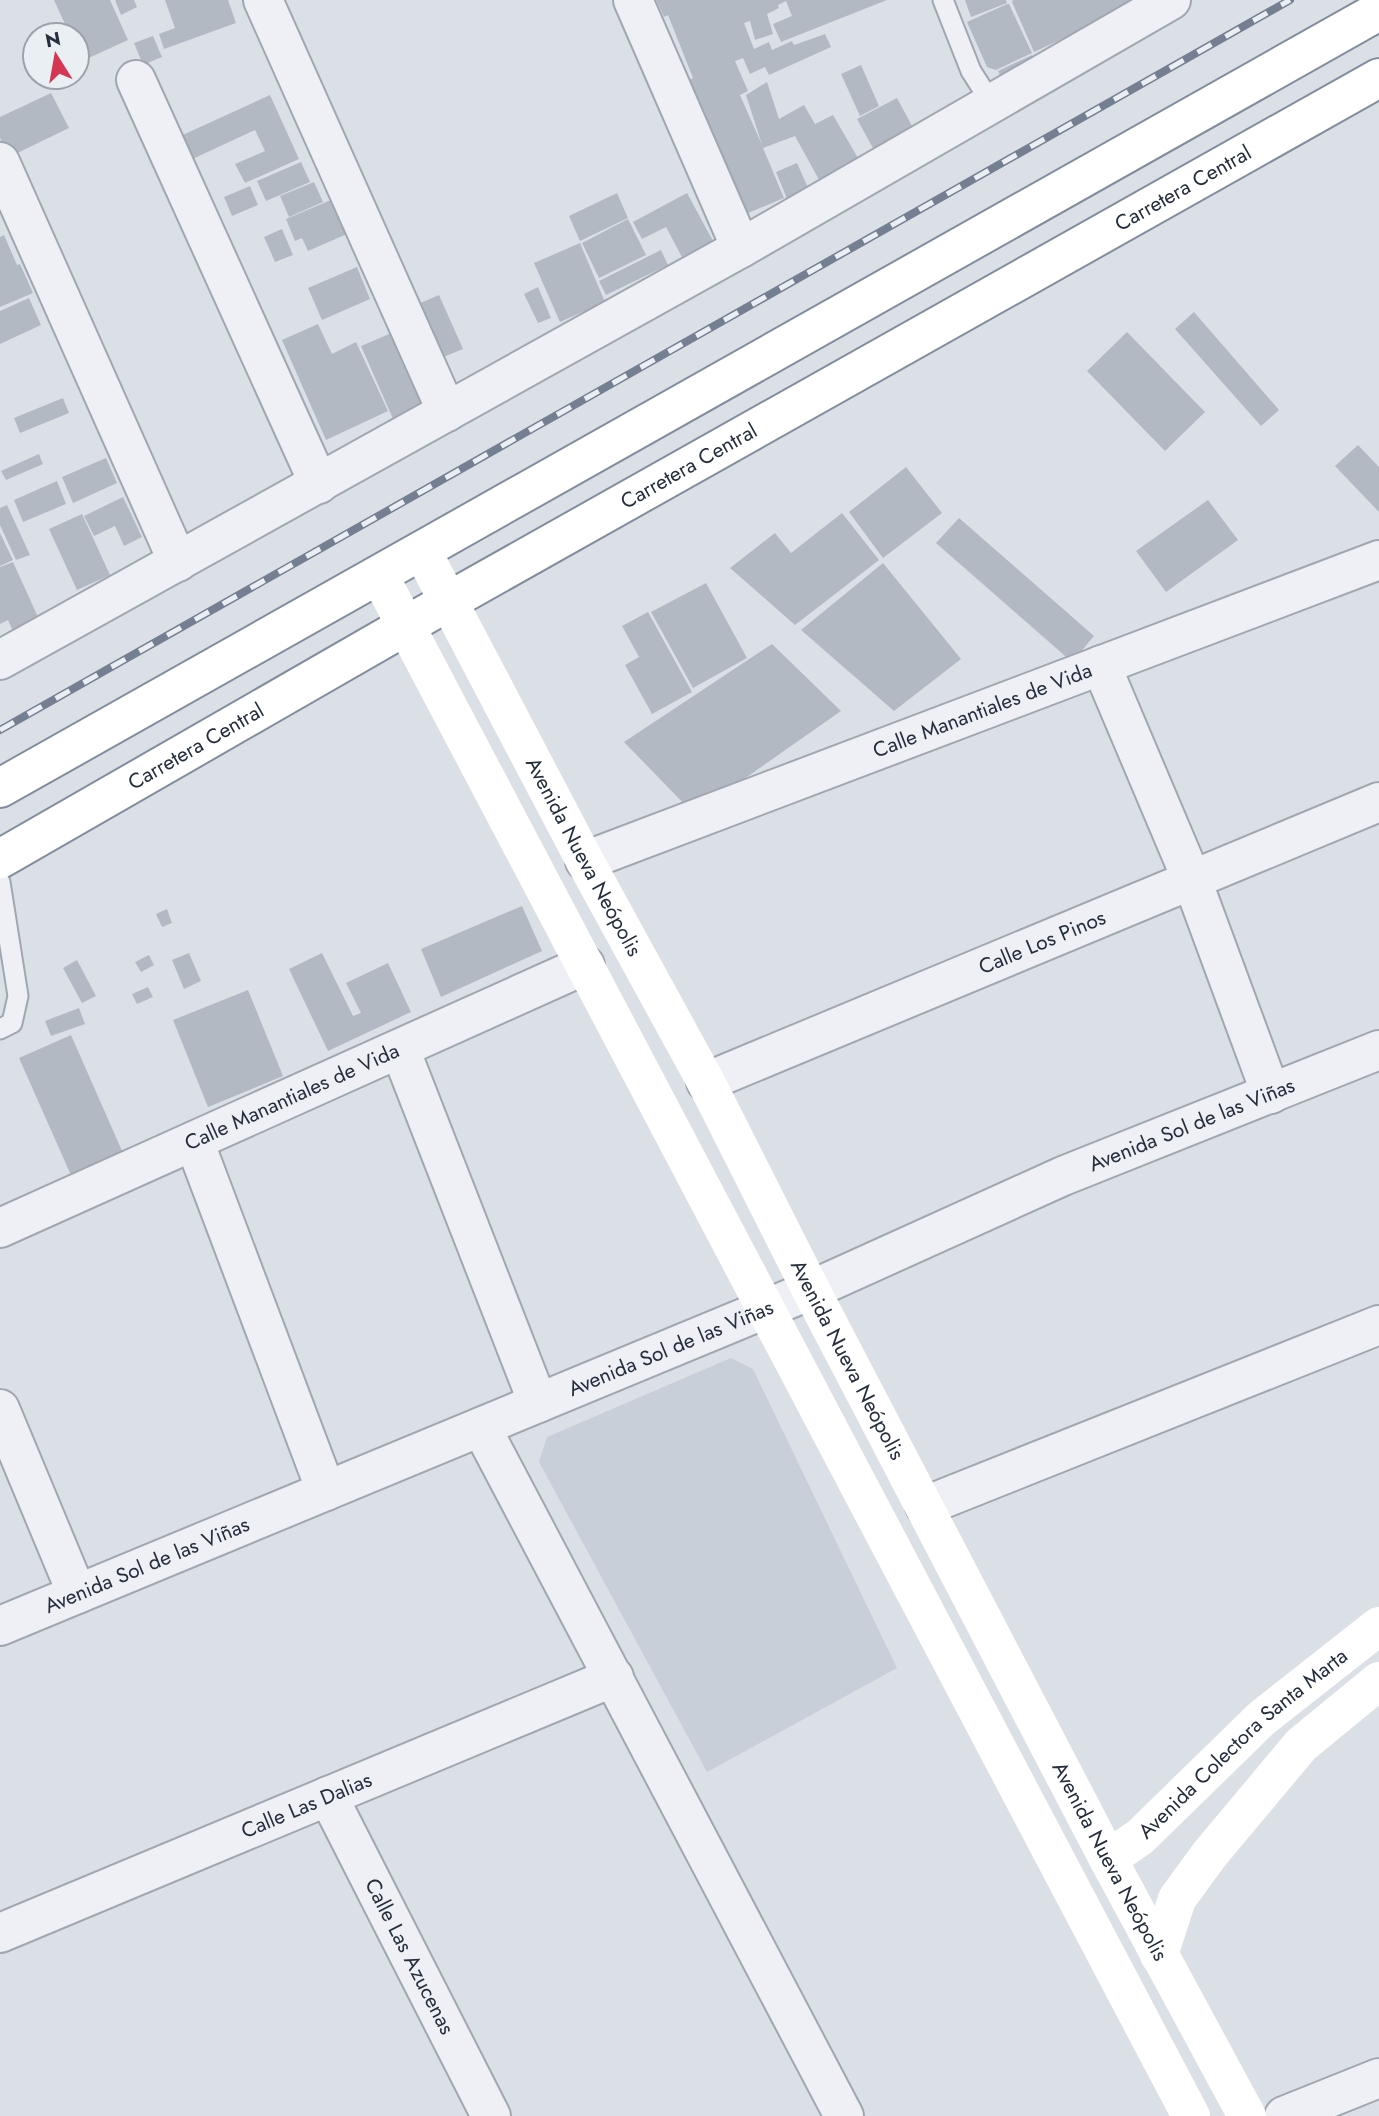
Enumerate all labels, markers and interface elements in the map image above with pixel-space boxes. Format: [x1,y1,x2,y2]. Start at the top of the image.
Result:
north arrow [21,21,91,91]
text: N [43,25,63,54]
street label: Carretera Central [1109,138,1257,239]
street label: Carretera Central [615,416,763,517]
street label: Calle Manantiales de Vida [868,655,1096,766]
street label: Carretera Central [122,695,269,797]
street label: Avenida Nueva Neópolis [518,752,649,962]
street label: Calle Los Pinos [974,902,1110,982]
street label: Calle Manantiales de Vida [180,1035,404,1158]
street label: Avenida Sol de las Viñas [1084,1070,1299,1179]
street label: Avenida Nueva Neópolis [783,1255,912,1465]
street label: Avenida Sol de las Viñas [564,1292,778,1404]
street label: Avenida Sol de las Viñas [40,1509,254,1621]
street label: Avenida Colectora Santa Marta [1132,1641,1354,1846]
street label: Avenida Nueva Neópolis [1045,1756,1175,1966]
street label: Calle Las Dalias [237,1765,376,1846]
street label: Calle Las Azucenas [357,1873,462,2040]

